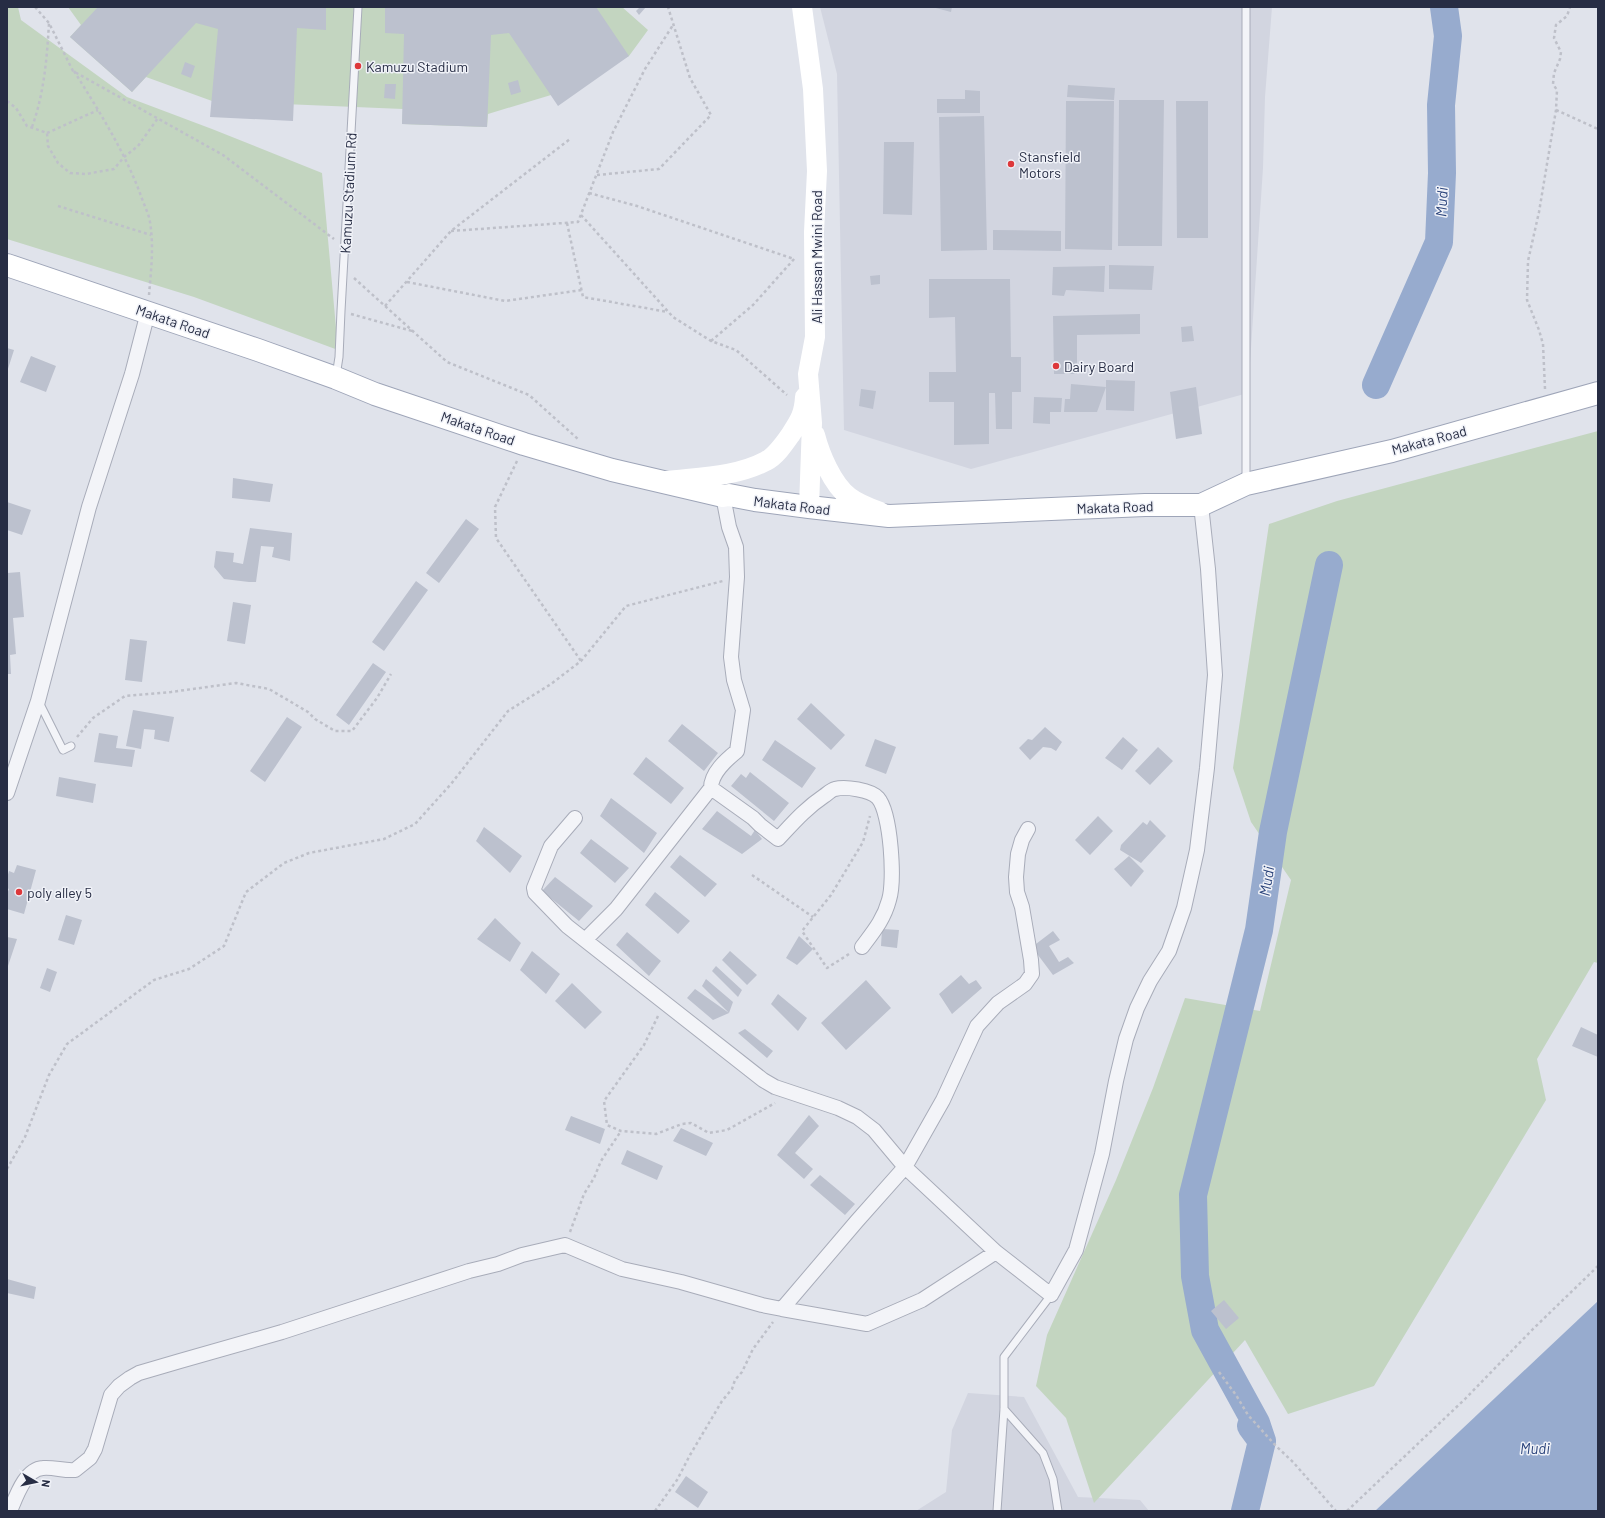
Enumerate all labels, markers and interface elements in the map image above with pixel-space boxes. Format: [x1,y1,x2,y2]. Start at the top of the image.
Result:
place label: Kamuzu Stadium [366,58,468,75]
marker: Kamuzu Stadium [353,61,363,71]
street label: Kamuzu Stadium Rd [336,132,360,254]
place label: Stansfield Motors [1019,148,1081,181]
marker: Stansfield Motors [1006,159,1016,169]
water label: Mudi [1431,186,1451,217]
street label: Ali Hassan Mwini Road [808,190,825,324]
street label: Makata Road [134,300,212,342]
place label: Dairy Board [1064,358,1134,375]
marker: Dairy Board [1051,361,1061,371]
street label: Makata Road [439,407,517,449]
street label: Makata Road [1390,422,1468,458]
street label: Makata Road [753,492,831,518]
street label: Makata Road [1076,497,1154,517]
water label: Mudi [1255,865,1277,897]
place label: poly alley 5 [27,884,92,901]
marker: poly alley 5 [14,887,24,897]
water label: Mudi [1520,1439,1550,1457]
north arrow [16,1462,56,1502]
text: N [39,1479,53,1488]

